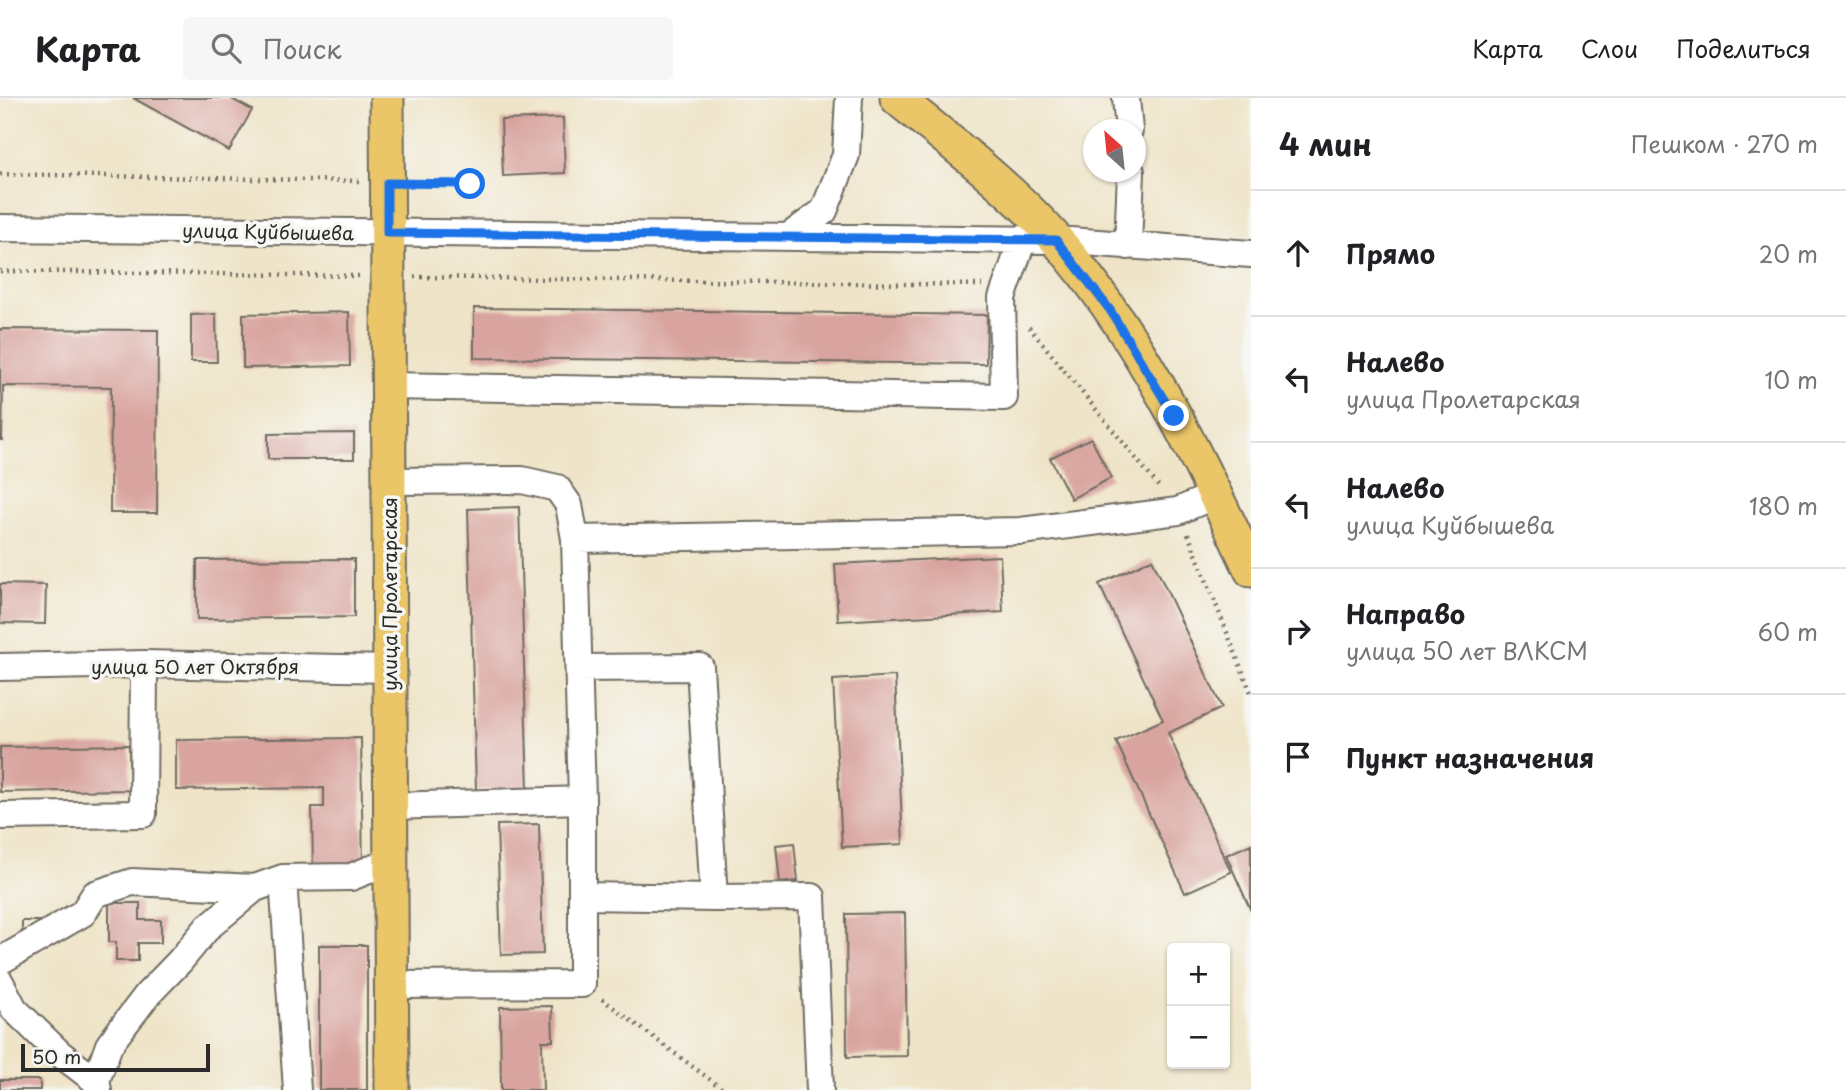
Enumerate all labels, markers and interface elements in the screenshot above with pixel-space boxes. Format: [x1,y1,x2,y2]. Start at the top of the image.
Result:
search box [183,17,673,80]
text: Карта [35,23,141,73]
icon: search [207,29,245,67]
text: Поиск [263,29,342,68]
text: Карта [1472,30,1543,66]
text: Слои [1581,30,1638,66]
text: Поделиться [1676,30,1811,66]
north arrow [1083,119,1146,182]
text: 4 мин [1279,121,1372,166]
text: Пешком · 270 m [1631,126,1818,161]
route start [454,168,485,199]
street label: улица Куйбышева [182,216,354,247]
icon: ahead [1279,234,1317,272]
text: Прямо [1346,234,1435,273]
text: 20 m [1759,236,1818,271]
text: Налево [1346,342,1444,381]
icon: left [1279,360,1317,398]
text: 10 m [1764,362,1818,397]
text: улица Пролетарская [1346,381,1581,416]
route end [1158,400,1189,431]
text: Налево [1346,468,1444,507]
icon: left [1279,486,1317,524]
text: 180 m [1749,488,1818,523]
street label: улица Пролетарская [375,497,403,691]
text: улица Куйбышева [1346,507,1554,542]
text: Направо [1346,594,1465,633]
icon: right [1279,612,1317,650]
text: 60 m [1758,614,1818,649]
text: улица 50 лет ВЛКСМ [1346,633,1588,668]
street label: улица 50 лет Октября [91,652,299,680]
icon: arrive [1279,738,1317,776]
text: Пункт назначения [1346,738,1594,777]
map controls [1167,943,1230,1069]
button: + [1167,943,1230,1006]
button: − [1167,1006,1230,1069]
scale bar [21,1041,210,1073]
text: 50 m [32,1042,81,1070]

